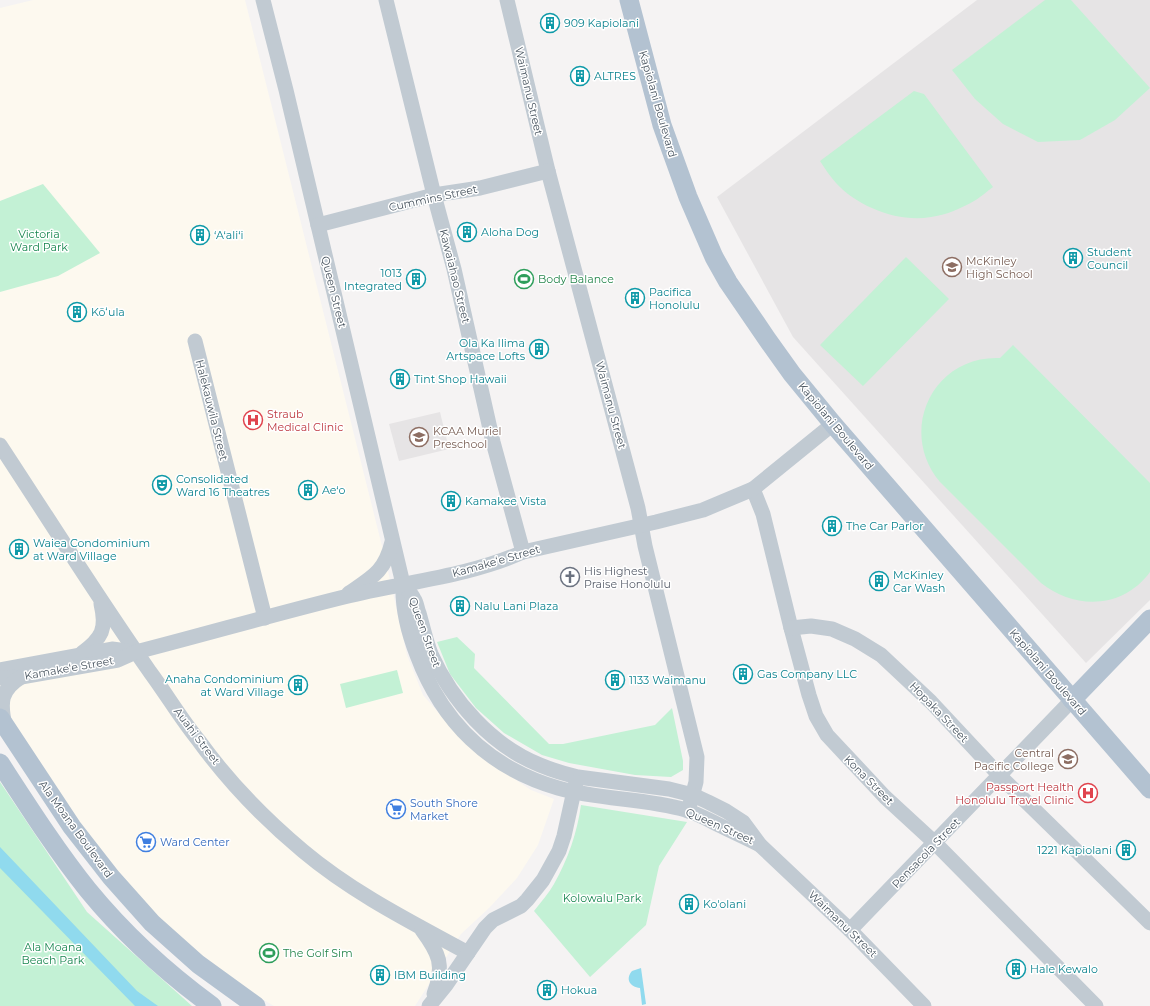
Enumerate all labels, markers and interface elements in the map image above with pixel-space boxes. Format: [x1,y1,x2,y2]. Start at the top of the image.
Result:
building icon: 909 Kapiolani [539,12,561,34]
place label: 909 Kapiolani [564,16,639,30]
street label: Waimanu Street [512,45,546,137]
street label: Kapiolani Boulevard [636,49,680,159]
building icon: ALTRES [569,65,591,87]
place label: ALTRES [594,69,636,83]
street label: Cummins Street [387,182,479,214]
building icon: Aloha Dog [456,221,478,243]
building icon: ‘A‘ali‘i [189,224,211,246]
place label: Aloha Dog [481,225,539,239]
park label: Victoria Ward Park [10,227,68,254]
place label: ‘A‘ali‘i [214,228,244,242]
street label: Kawaiahao Street [437,228,474,325]
place label: Student Council [1087,245,1132,272]
building icon: Student Council [1062,247,1084,269]
place label: McKinley High School [966,254,1033,281]
street label: Queen Street [318,255,350,330]
school or university icon: McKinley High School [941,256,963,278]
place label: 1013 Integrated [344,266,402,293]
building icon: 1013 Integrated [405,268,427,290]
sports icon: Body Balance [513,268,535,290]
place label: Body Balance [538,272,614,286]
place label: Pacifica Honolulu [649,285,700,312]
building icon: Pacifica Honolulu [624,287,646,309]
building icon: Kōʻula [66,301,88,323]
place label: Kōʻula [91,305,125,319]
place label: Ola Ka Ilima Artspace Lofts [446,336,526,363]
building icon: Ola Ka Ilima Artspace Lofts [528,338,550,360]
street label: Halekauwila Street [193,358,231,462]
street label: Waimanu Street [593,360,630,451]
building icon: Tint Shop Hawaii [389,368,411,390]
place label: Tint Shop Hawaii [414,372,507,386]
street label: Kapiolani Boulevard [795,379,877,473]
place label: Straub Medical Clinic [267,407,343,434]
hospital icon: Straub Medical Clinic [242,409,264,431]
place label: KCAA Muriel Preschool [433,424,502,451]
school or university icon: KCAA Muriel Preschool [408,426,430,448]
place label: Consolidated Ward 16 Theatres [176,472,270,499]
theatre icon: Consolidated Ward 16 Theatres [151,474,173,496]
building icon: Ae‘o [297,479,319,501]
place label: Ae‘o [322,483,346,497]
building icon: Kamakee Vista [440,490,462,512]
place label: Kamakee Vista [465,494,546,508]
building icon: The Car Parlor [821,515,843,537]
place label: The Car Parlor [846,519,924,533]
place label: Waiea Condominium at Ward Village [33,536,150,563]
building icon: Waiea Condominium at Ward Village [8,538,30,560]
street label: Kamakeʻe Street [451,542,542,580]
place label: His Highest Praise Honolulu [584,564,671,591]
church icon: His Highest Praise Honolulu [559,566,581,588]
place label: McKinley Car Wash [893,568,945,595]
building icon: McKinley Car Wash [868,570,890,592]
street label: Queen Street [406,595,444,669]
building icon: Nalu Lani Plaza [449,595,471,617]
place label: Nalu Lani Plaza [474,599,558,613]
street label: Kapiolani Boulevard [1007,626,1089,718]
street label: Kamakeʻe Street [23,653,115,683]
building icon: Gas Company LLC [732,663,754,685]
place label: Gas Company LLC [757,667,857,681]
building icon: 1133 Waimanu [604,669,626,691]
place label: Anaha Condominium at Ward Village [165,672,284,699]
place label: 1133 Waimanu [629,673,706,687]
building icon: Anaha Condominium at Ward Village [287,674,309,696]
street label: Hopaka Street [907,679,972,746]
street label: Auahi Street [171,705,223,768]
place label: Central Pacific College [974,746,1054,773]
school or university icon: Central Pacific College [1057,748,1079,770]
street label: Kona Street [841,752,897,808]
street label: Ala Moana Boulevard [36,778,116,880]
place label: Passport Health Honolulu Travel Clinic [955,780,1074,807]
hospital icon: Passport Health Honolulu Travel Clinic [1077,782,1099,804]
place label: South Shore Market [410,796,478,823]
supermarket icon: South Shore Market [385,798,407,820]
street label: Queen Street [684,805,757,848]
street label: Pensacola Street [889,815,963,891]
supermarket icon: Ward Center [135,831,157,853]
place label: Ward Center [160,835,230,849]
building icon: 1221 Kapiolani [1115,839,1137,861]
place label: 1221 Kapiolani [1037,843,1112,857]
street label: Waimanu Street [806,888,881,961]
park label: Kolowalu Park [563,891,642,905]
building icon: Ko'olani [678,893,700,915]
place label: Ko'olani [703,897,746,911]
park label: Ala Moana Beach Park [22,940,85,967]
sports icon: The Golf Sim [258,942,280,964]
place label: The Golf Sim [283,946,353,960]
building icon: Hale Kewalo [1005,958,1027,980]
place label: Hale Kewalo [1030,962,1098,976]
building icon: IBM Building [369,964,391,986]
place label: IBM Building [394,968,466,982]
building icon: Hokua [536,979,558,1001]
place label: Hokua [561,983,597,997]

